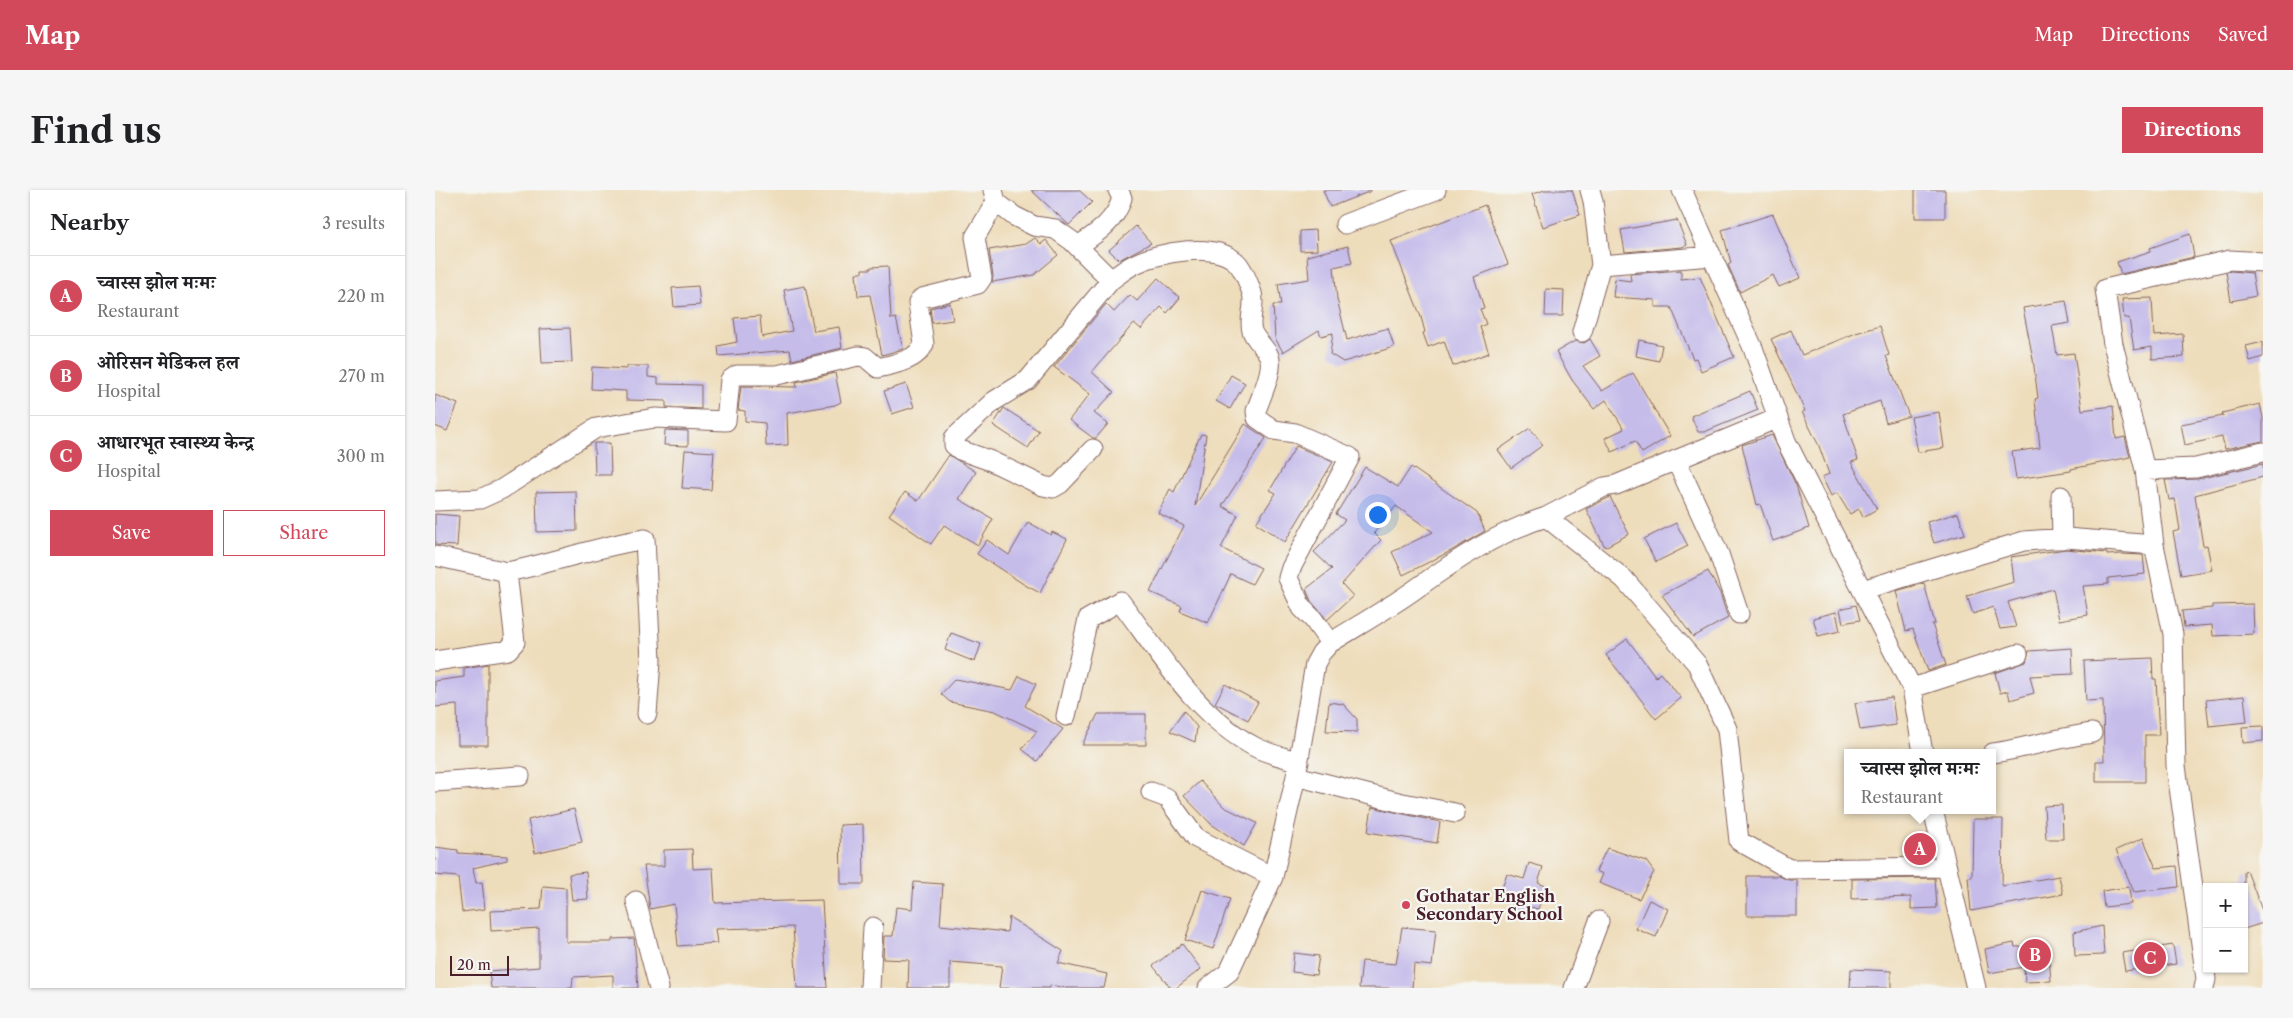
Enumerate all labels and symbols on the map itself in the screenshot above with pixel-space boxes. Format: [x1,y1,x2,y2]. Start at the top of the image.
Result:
your location [1365,502,1391,528]
pin: A [1904,830,1936,868]
place label: Gothatar English Secondary School [1416,886,1563,924]
marker: Gothatar English Secondary School [1400,899,1412,911]
pin: B [2019,936,2051,974]
pin: C [2134,939,2166,977]
scale bar [450,953,509,976]

